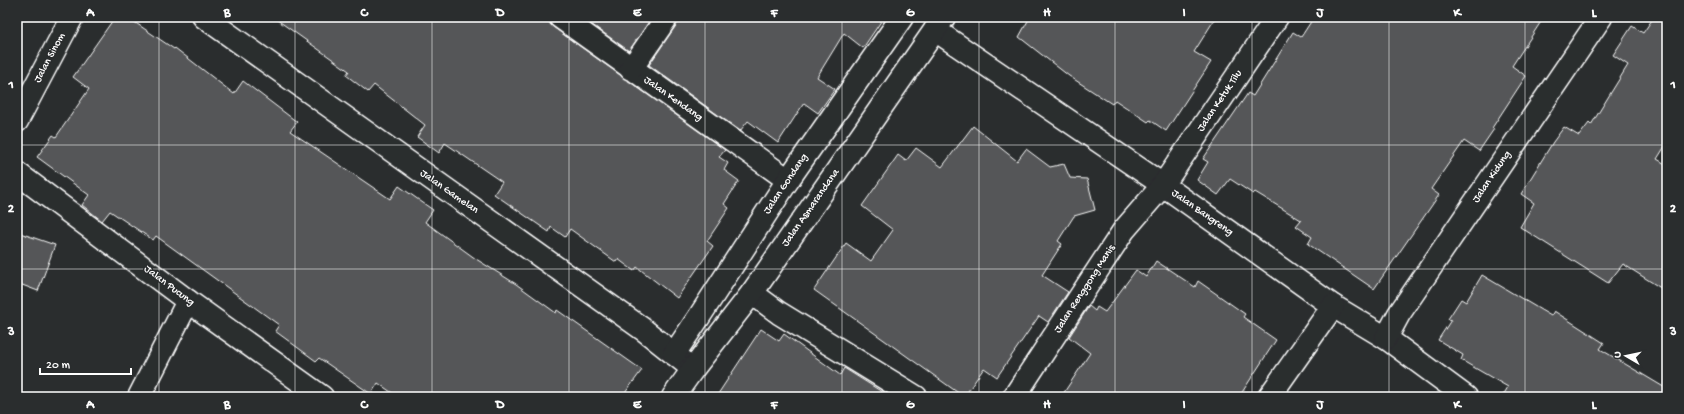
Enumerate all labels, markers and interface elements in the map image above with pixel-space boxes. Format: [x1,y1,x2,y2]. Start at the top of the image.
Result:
text: A [85,6,95,21]
text: B [223,6,232,21]
text: C [359,6,369,21]
text: D [495,6,505,21]
text: E [633,6,642,21]
text: F [770,6,779,21]
text: G [906,6,915,21]
text: H [1043,6,1051,21]
text: I [1182,6,1186,21]
text: J [1316,6,1325,21]
text: K [1452,6,1462,21]
text: L [1592,6,1598,21]
street label: Jalan Sinom [32,31,68,85]
street label: Jalan Ketuk Tilu [1195,68,1245,134]
street label: Jalan Kendang [641,74,705,124]
text: 1 [7,78,14,93]
text: 1 [1669,78,1676,93]
street label: Jalan Kidung [1470,149,1514,205]
street label: Jalan Gondang [761,152,811,216]
street label: Jalan Asmarandana [780,166,843,249]
street label: Jalan Gamelan [417,167,481,217]
street label: Jalan Bangreng [1169,187,1235,239]
text: 2 [8,202,15,217]
text: 2 [1670,202,1677,217]
street label: Jalan Renggong Manis [1052,242,1119,335]
street label: Jalan Pucung [141,263,197,309]
text: 3 [7,325,15,340]
text: 3 [1669,325,1677,340]
north arrow [1606,336,1646,376]
scale bar [40,350,131,376]
text: U [1612,350,1625,359]
text: 20 m [46,359,71,373]
text: A [85,398,95,413]
text: B [223,398,232,413]
text: C [359,398,369,413]
text: D [495,398,505,413]
text: E [633,398,642,413]
text: F [770,398,779,413]
text: G [906,398,915,413]
text: H [1043,398,1051,413]
text: I [1182,398,1186,413]
text: J [1316,398,1325,413]
text: K [1452,398,1462,413]
text: L [1592,398,1598,413]

